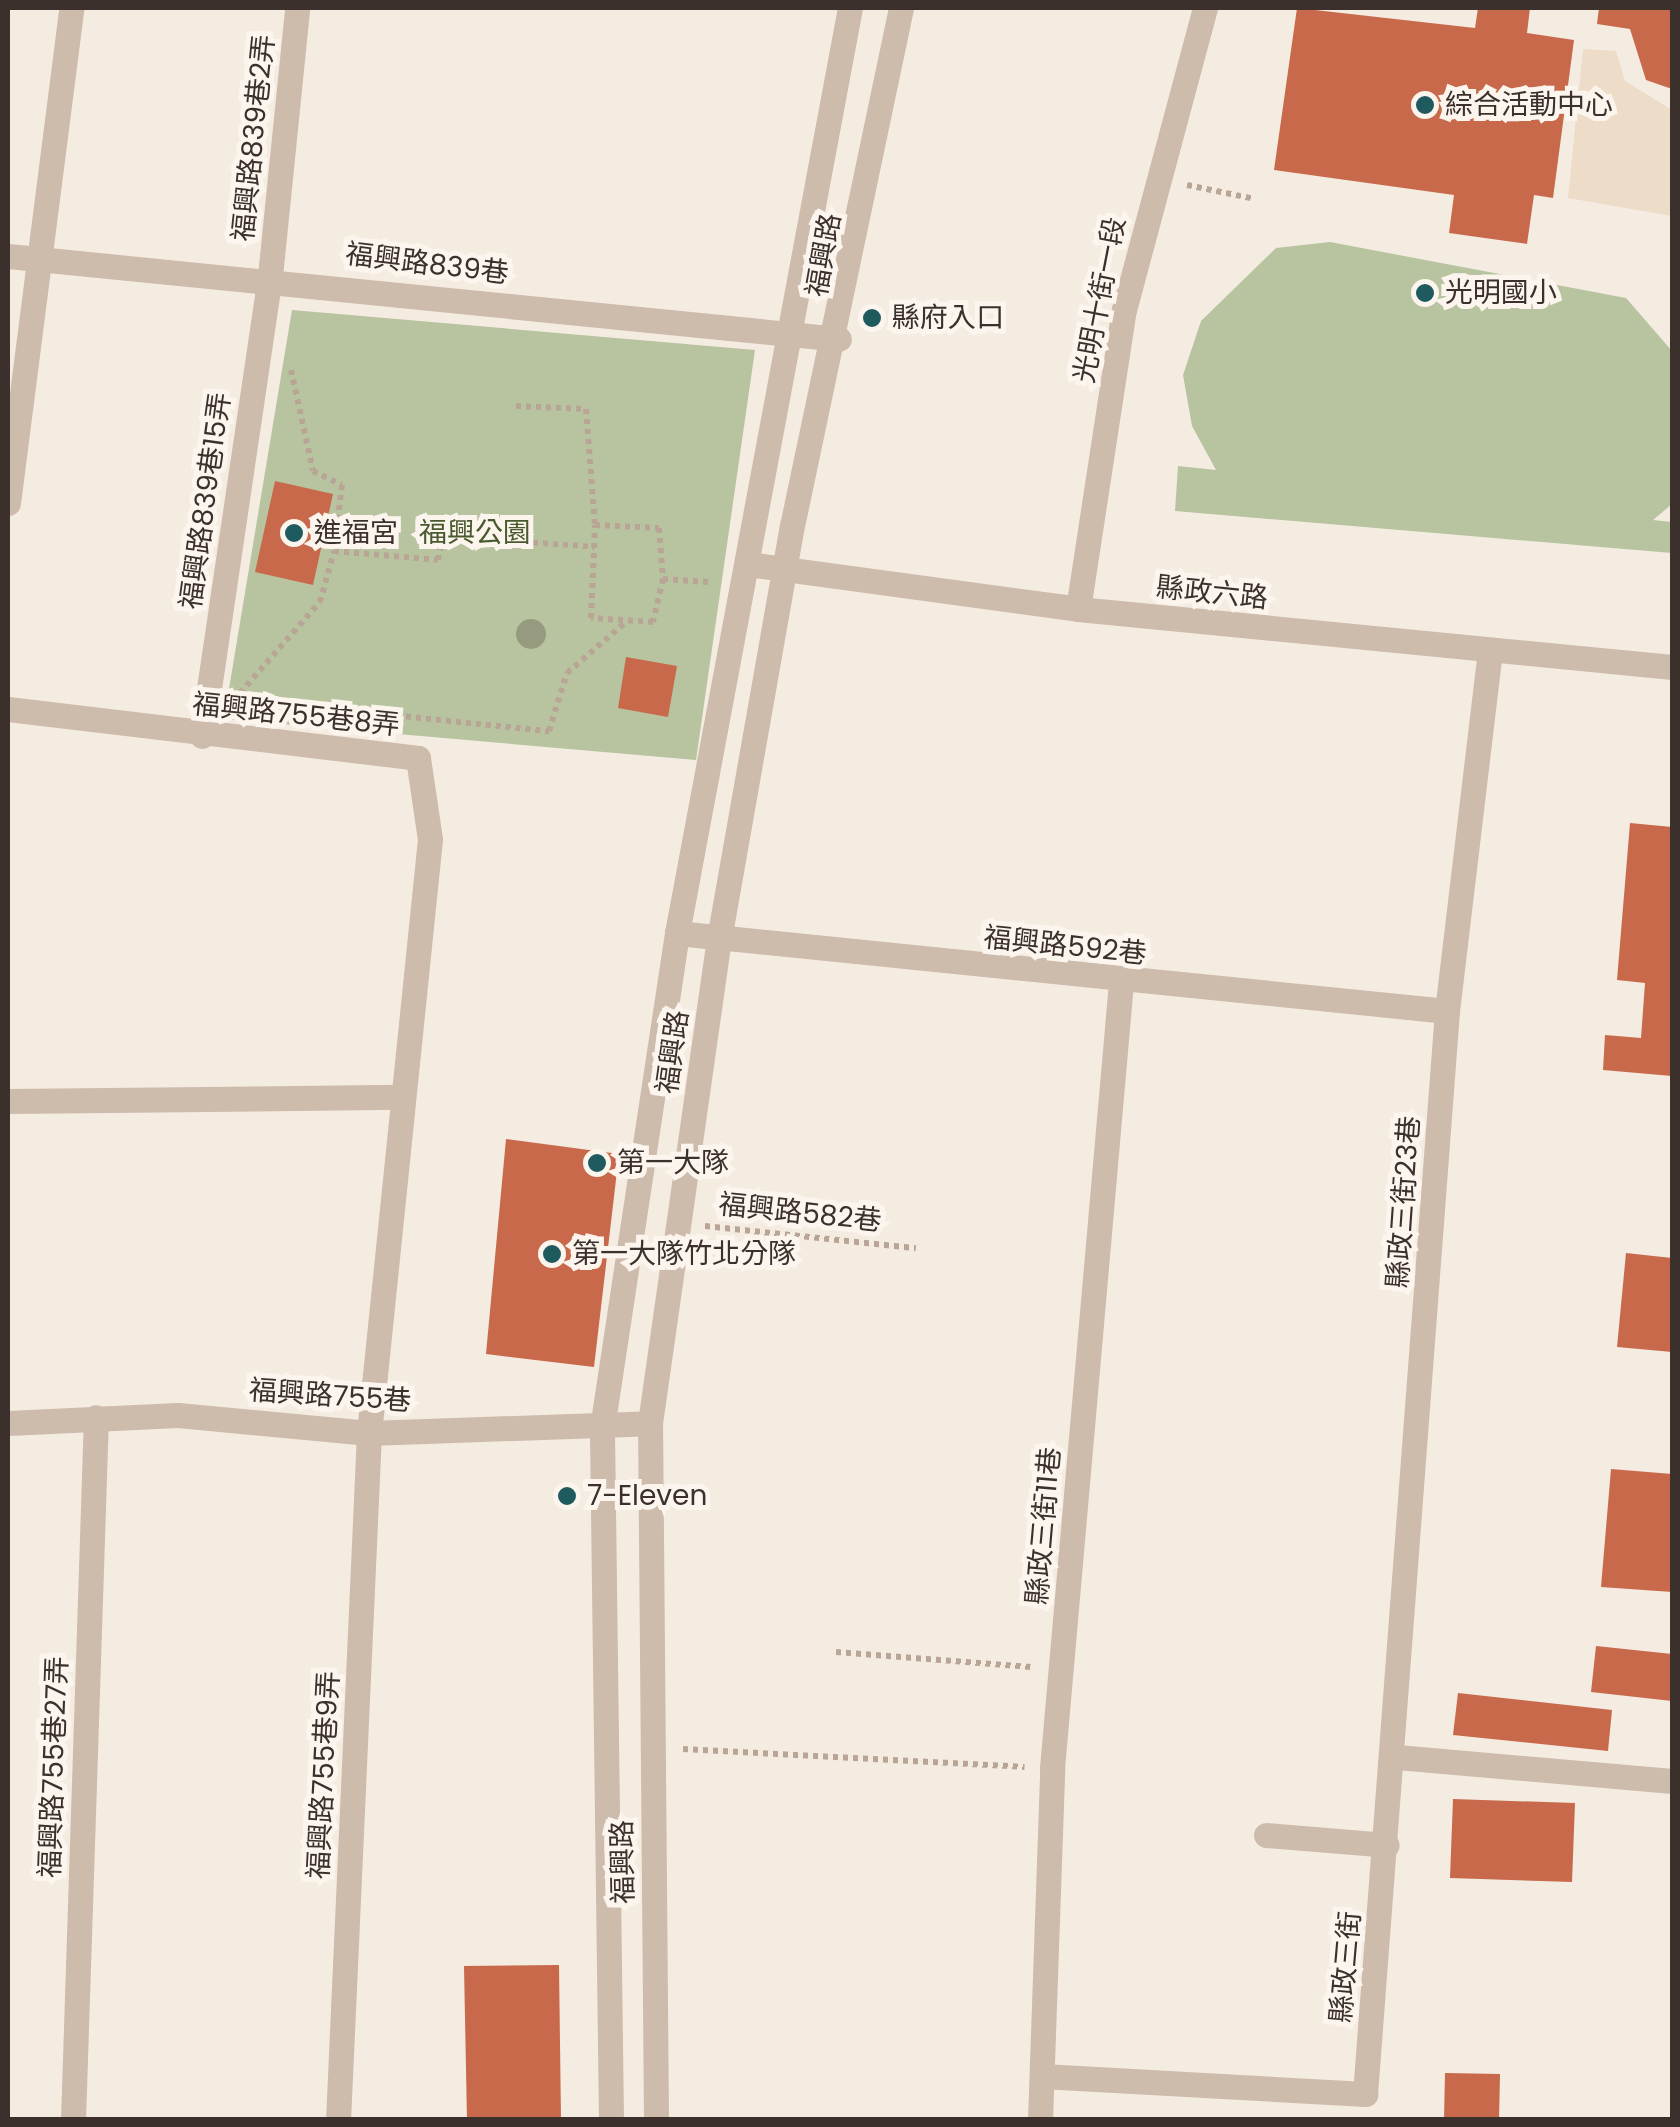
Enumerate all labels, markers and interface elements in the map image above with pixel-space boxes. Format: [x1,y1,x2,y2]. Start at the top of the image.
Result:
street label: 福興路839巷2弄 [226,33,282,243]
place label: 綜合活動中心 [1445,88,1613,122]
marker: 綜合活動中心 [1414,94,1436,116]
street label: 福興路 [800,211,848,299]
street label: 光明十街一段 [1067,214,1133,386]
street label: 福興路839巷 [344,237,510,291]
place label: 光明國小 [1445,276,1557,310]
marker: 光明國小 [1414,282,1436,304]
place label: 縣府入口 [892,301,1004,335]
marker: 縣府入口 [861,307,883,329]
street label: 福興路839巷15弄 [174,391,238,611]
place label: 進福宮 [314,516,398,550]
park label: 福興公園 [419,516,531,550]
marker: 進福宮 [283,522,305,544]
street label: 縣政六路 [1155,570,1269,616]
street label: 福興路755巷8弄 [191,687,401,743]
street label: 福興路592巷 [982,921,1148,971]
street label: 福興路 [651,1008,695,1096]
street label: 縣政三街23巷 [1381,1115,1427,1289]
place label: 第一大隊 [617,1146,729,1180]
marker: 第一大隊 [586,1152,608,1174]
street label: 福興路582巷 [717,1188,883,1238]
place label: 第一大隊竹北分隊 [572,1237,796,1271]
marker: 第一大隊竹北分隊 [541,1243,563,1265]
street label: 福興路755巷 [248,1374,412,1418]
street label: 縣政三街11巷 [1020,1446,1068,1606]
place label: 7-Eleven [587,1479,707,1513]
marker: 7-Eleven [556,1485,578,1507]
street label: 福興路755巷27弄 [33,1656,75,1878]
street label: 福興路755巷9弄 [302,1670,346,1880]
street label: 福興路 [605,1820,641,1904]
street label: 縣政三街 [1324,1910,1368,2024]

